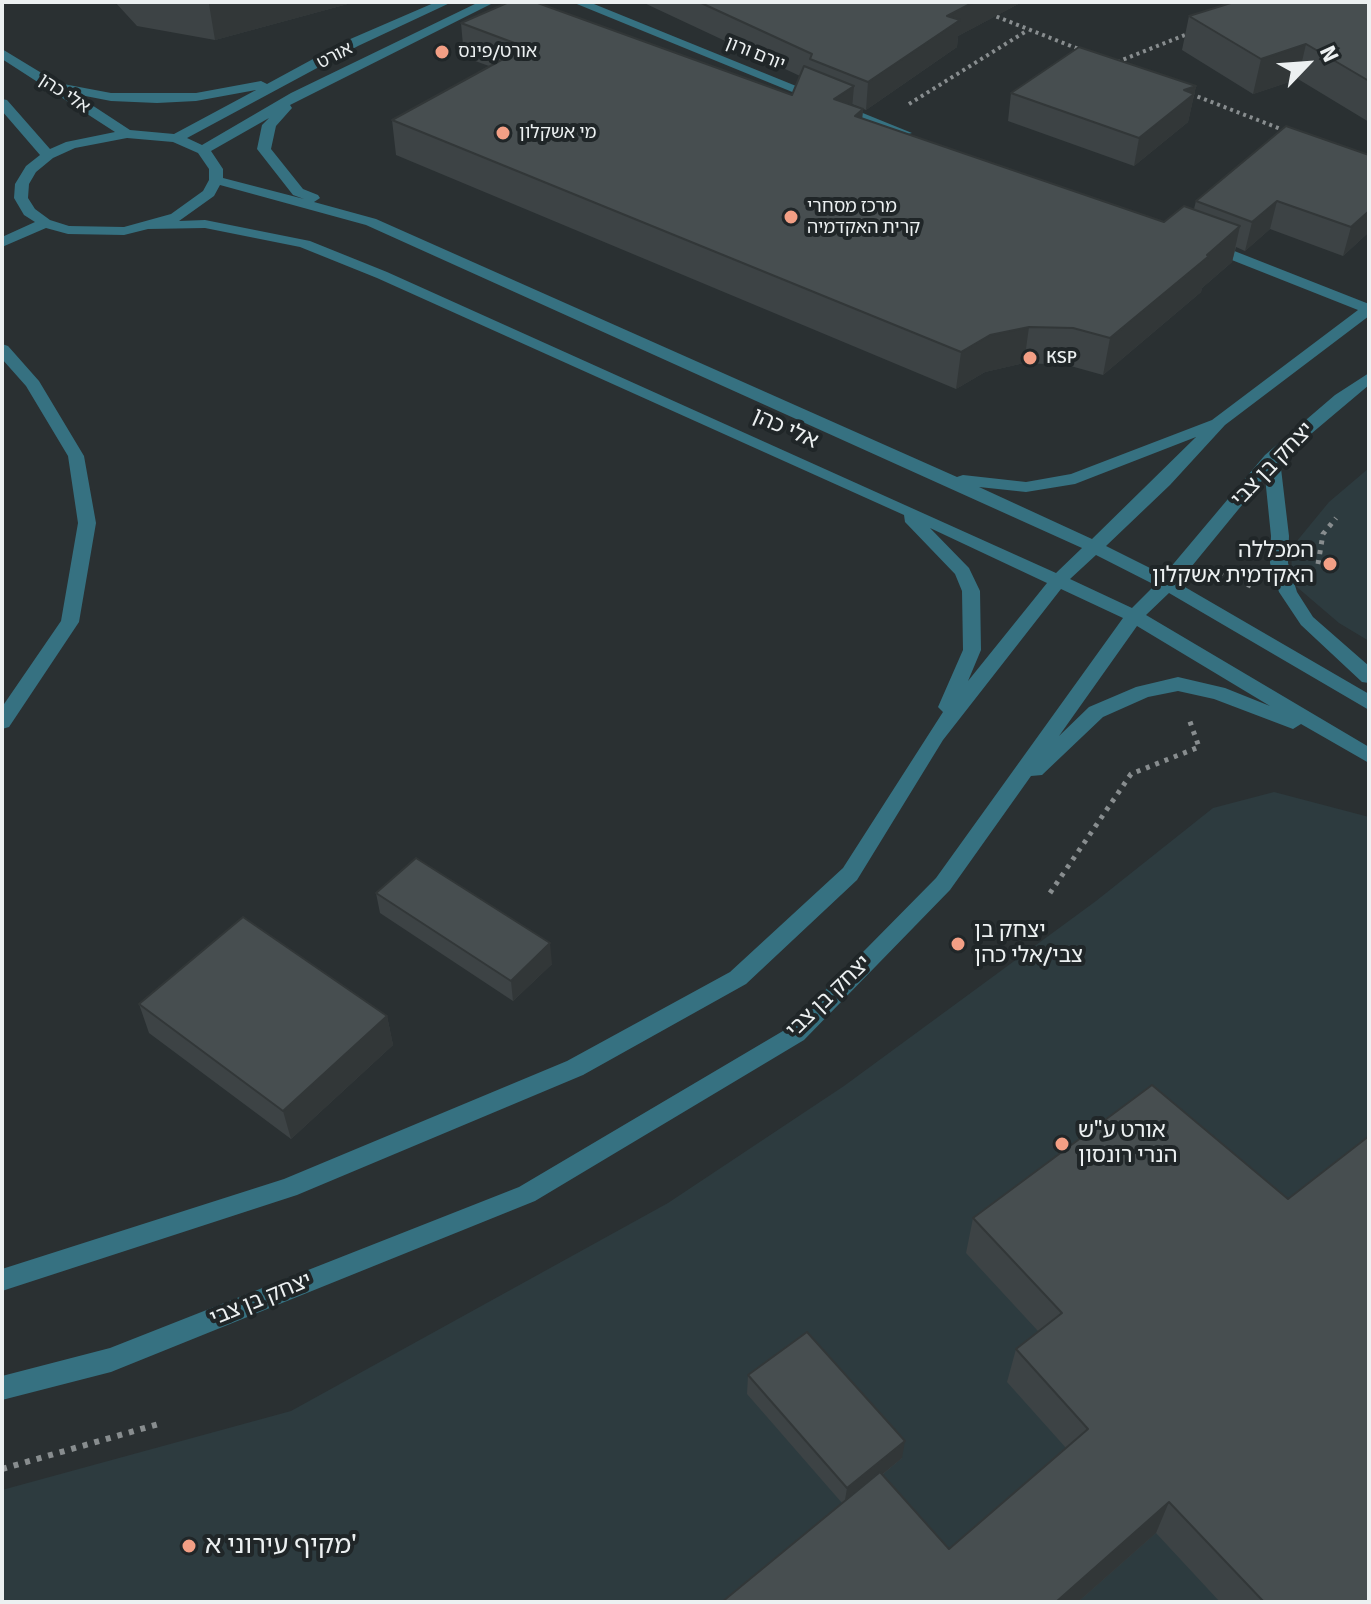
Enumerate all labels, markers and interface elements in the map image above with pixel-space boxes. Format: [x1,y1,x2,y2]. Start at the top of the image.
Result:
north arrow [1267,24,1347,104]
street label: יורם ורון [722,32,788,76]
street label: אורט [314,38,356,74]
place label: אורט/פינס [458,41,537,63]
text: N [1314,41,1345,66]
marker: אורט/פינס [433,43,451,61]
street label: אלי כהן [34,70,94,118]
place label: מי אשקלון [519,122,596,144]
marker: מי אשקלון [494,124,512,142]
place label: מרכז מסחרי קרית האקדמיה [807,196,920,238]
marker: מרכז מסחרי קרית האקדמיה [782,208,800,226]
place label: KSP [1046,347,1077,369]
marker: KSP [1021,349,1039,367]
street label: אלי כהן [748,403,822,455]
street label: יצחק בן צבי [1226,417,1320,513]
place label: המכללה האקדמית אשקלון [1152,538,1314,590]
marker: המכללה האקדמית אשקלון [1321,555,1339,573]
place label: יצחק בן צבי/אלי כהן [974,918,1083,970]
marker: יצחק בן צבי/אלי כהן [949,935,967,953]
street label: יצחק בן צבי [781,950,877,1044]
place label: אורט ע"ש הנרי רונסון [1078,1118,1177,1170]
marker: אורט ע"ש הנרי רונסון [1053,1135,1071,1153]
street label: יצחק בן צבי [206,1268,316,1332]
place label: מקיף עירוני א' [205,1530,357,1562]
marker: מקיף עירוני א' [180,1537,198,1555]

